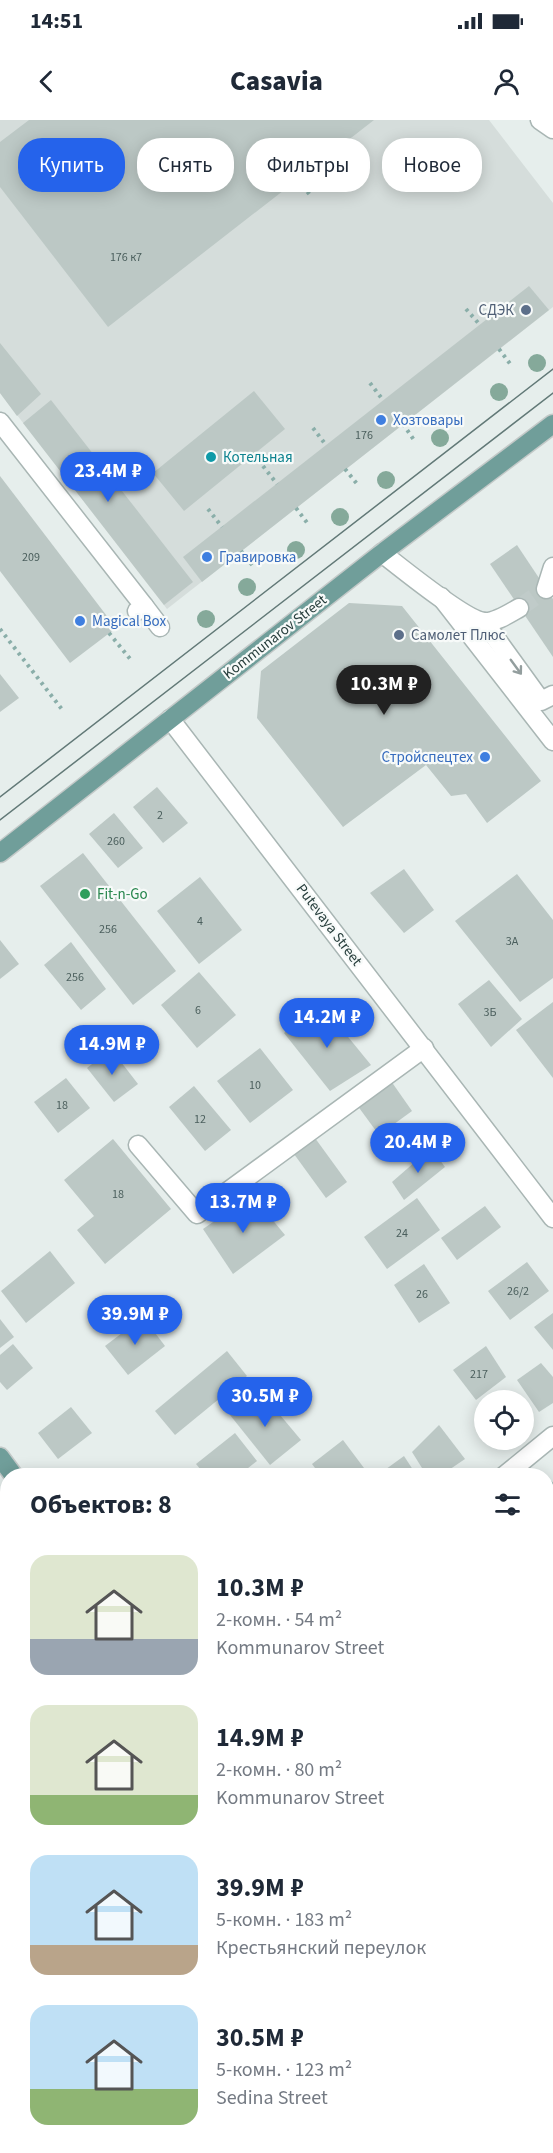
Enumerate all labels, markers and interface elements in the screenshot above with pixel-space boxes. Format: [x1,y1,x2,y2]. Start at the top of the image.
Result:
text: 14:51 [30,5,83,37]
text: Casavia [230,62,323,101]
icon: back [30,65,63,98]
icon: person [490,65,523,98]
chip: Купить [18,138,125,192]
chip: Снять [137,138,234,192]
chip: Фильтры [246,138,370,192]
chip: Новое [382,138,482,192]
house number: 176 к7 [110,249,142,266]
place label: СДЭК [479,300,514,321]
marker: СДЭК [519,303,533,317]
place label: Хозтовары [393,410,463,431]
marker: Хозтовары [374,413,388,427]
house number: 176 [355,427,373,444]
place label: Котельная [223,447,293,468]
marker: Котельная [204,450,218,464]
pin: 23.4M ₽ [53,452,163,503]
text: 23.4M ₽ [74,457,142,485]
place label: Гравировка [219,547,296,568]
house number: 209 [22,549,40,566]
marker: Гравировка [200,550,214,564]
street label: Kommunarov Street [219,590,331,684]
place label: Magical Box [92,611,166,632]
marker: Magical Box [73,614,87,628]
place label: Самолет Плюс [411,625,506,646]
marker: Самолет Плюс [392,628,406,642]
one-way arrow [510,659,523,675]
pin: 10.3M ₽ [329,665,439,716]
text: 10.3M ₽ [350,670,418,698]
place label: Стройспецтех [382,747,473,768]
marker: Стройспецтех [478,750,492,764]
house number: 2 [157,807,163,824]
house number: 260 [107,833,125,850]
street label: Putevaya Street [291,879,367,971]
place label: Fit-n-Go [97,884,148,905]
marker: Fit-n-Go [78,887,92,901]
house number: 4 [197,913,203,930]
house number: 256 [99,921,117,938]
house number: 3А [506,933,519,950]
house number: 256 [66,969,84,986]
pin: 14.2M ₽ [272,998,382,1049]
house number: 6 [195,1002,201,1019]
text: 14.2M ₽ [293,1003,361,1031]
house number: 3Б [484,1004,496,1021]
pin: 14.9M ₽ [57,1025,167,1076]
text: 14.9M ₽ [78,1030,146,1058]
house number: 10 [249,1077,261,1094]
house number: 18 [56,1097,68,1114]
house number: 12 [194,1111,206,1128]
pin: 20.4M ₽ [363,1123,473,1174]
text: 20.4M ₽ [384,1128,452,1156]
pin: 13.7M ₽ [188,1183,298,1234]
house number: 18 [112,1186,124,1203]
text: 13.7M ₽ [209,1188,277,1216]
house number: 24 [396,1225,408,1242]
house number: 26/2 [507,1283,529,1300]
house number: 26 [416,1286,428,1303]
pin: 39.9M ₽ [80,1295,190,1346]
text: 39.9M ₽ [101,1300,169,1328]
house number: 217 [470,1366,488,1383]
pin: 30.5M ₽ [210,1377,320,1428]
text: 30.5M ₽ [231,1382,299,1410]
map controls [474,1390,534,1450]
button: locate [474,1390,534,1450]
text: Объектов: 8 [30,1486,172,1523]
icon: filters [491,1488,524,1521]
text: 10.3M ₽ [216,1569,304,1606]
icon: home [78,1579,150,1651]
text: 2-комн. · 54 m² [216,1606,342,1634]
text: Kommunarov Street [216,1634,384,1662]
text: 14.9M ₽ [216,1719,304,1756]
icon: home [78,1729,150,1801]
text: 2-комн. · 80 m² [216,1756,342,1784]
text: Kommunarov Street [216,1784,384,1812]
text: 39.9M ₽ [216,1869,304,1906]
icon: home [78,1879,150,1951]
text: 5-комн. · 183 m² [216,1906,352,1934]
text: Крестьянский переулок [216,1934,426,1962]
text: 30.5M ₽ [216,2019,304,2056]
icon: home [78,2029,150,2101]
text: 5-комн. · 123 m² [216,2056,352,2084]
text: Sedina Street [216,2084,328,2112]

